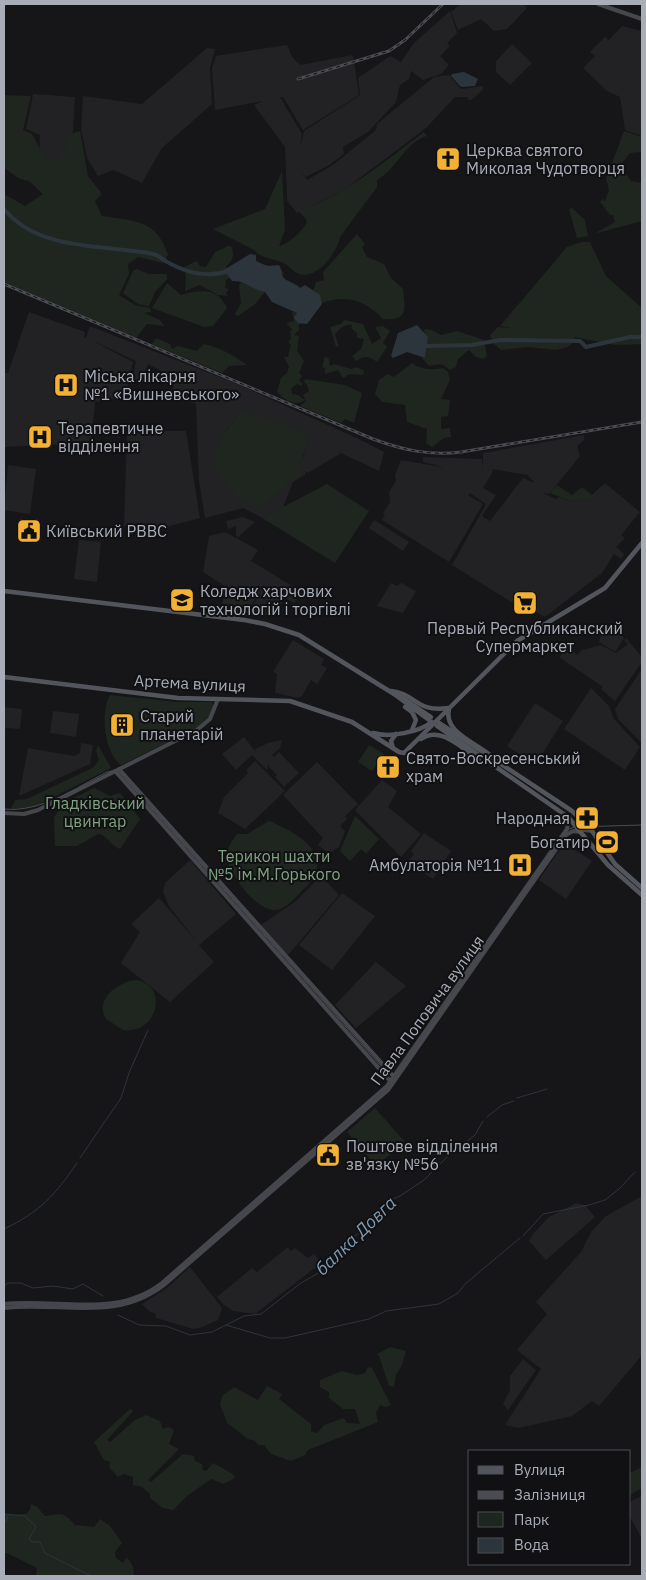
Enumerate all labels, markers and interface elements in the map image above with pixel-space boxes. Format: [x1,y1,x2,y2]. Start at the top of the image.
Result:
place label: Церква святого Миколая Чудотворця [466,140,625,178]
church icon: Церква святого Миколая Чудотворця [435,146,461,172]
place label: Міська лікарня №1 «Вишневського» [84,366,239,404]
hospital icon: Міська лікарня №1 «Вишневського» [53,372,79,398]
place label: Терапевтичне відділення [58,418,163,456]
hospital icon: Терапевтичне відділення [27,424,53,450]
public building icon: Київський РВВС [16,518,42,544]
place label: Київський РВВС [46,521,167,541]
place label: Коледж харчових технологій і торгівлі [200,581,351,619]
school or university icon: Коледж харчових технологій і торгівлі [169,587,195,613]
supermarket icon: Первый Республиканский Супермаркет [512,590,538,616]
place label: Первый Республиканский Супермаркет [427,618,623,656]
street label: Артема вулиця [134,670,246,696]
place label: Старий планетарій [140,706,223,744]
building icon: Старий планетарій [109,712,135,738]
place label: Свято-Воскресенський храм [406,748,581,786]
church icon: Свято-Воскресенський храм [375,754,401,780]
park label: Гладківський цвинтар [45,793,145,831]
pharmacy icon: Народная [574,805,600,831]
place label: Народная [496,808,570,828]
sports icon: Богатир [594,829,620,855]
place label: Богатир [530,832,590,852]
park label: Терикон шахти №5 ім.М.Горького [208,846,340,884]
hospital icon: Амбулаторія №11 [507,852,533,878]
place label: Амбулаторія №11 [369,855,502,875]
street label: Павла Поповича вулиця [366,931,488,1089]
place label: Поштове відділення зв'язку №56 [346,1136,498,1174]
public building icon: Поштове відділення зв'язку №56 [315,1142,341,1168]
water label: балка Довга [310,1191,401,1280]
legend [468,1450,631,1565]
text: Вулиця [514,1460,565,1479]
text: Залізниця [514,1485,585,1504]
text: Парк [514,1510,549,1529]
text: Вода [514,1535,549,1554]

